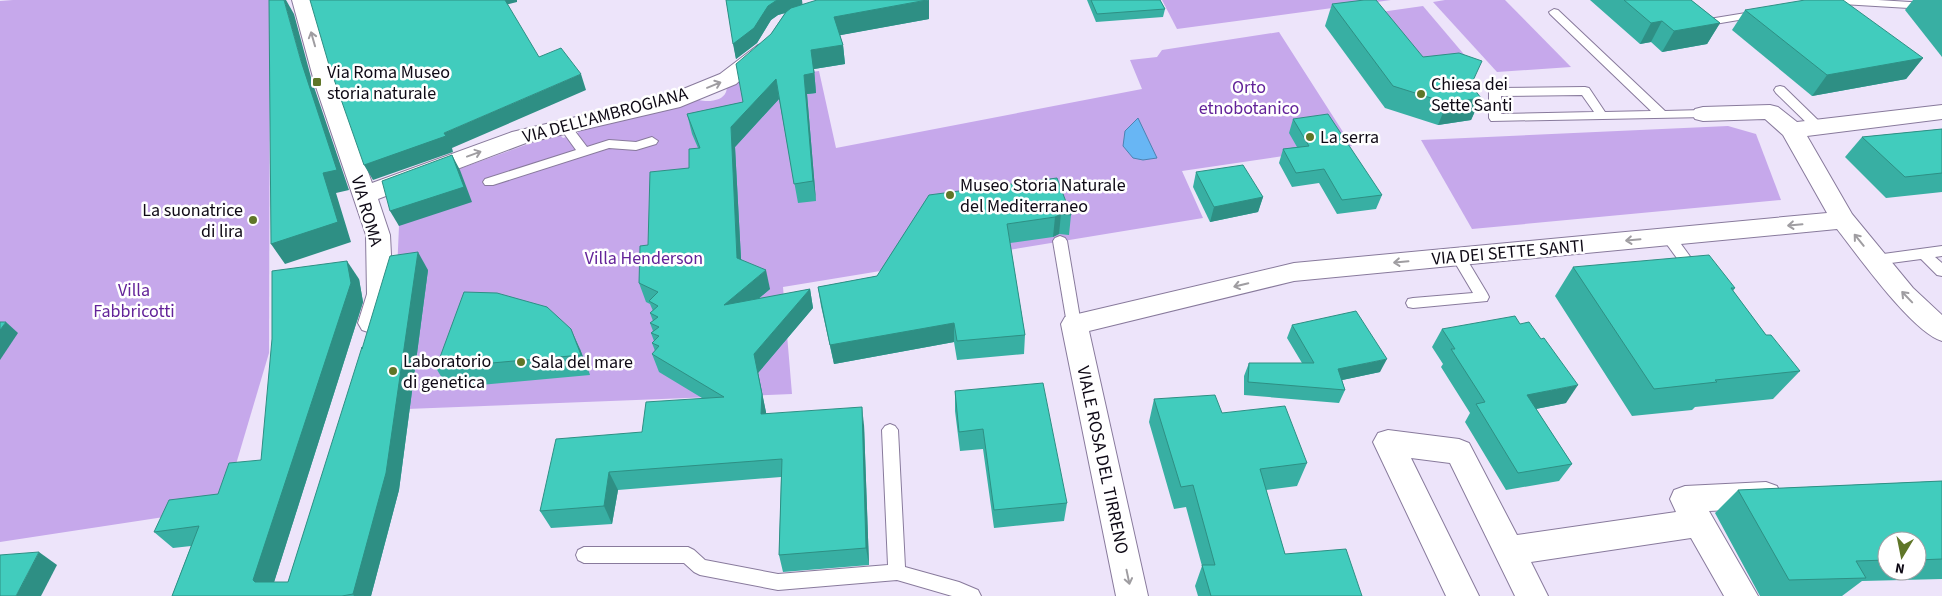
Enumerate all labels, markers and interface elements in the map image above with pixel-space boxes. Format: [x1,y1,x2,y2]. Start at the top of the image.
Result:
one-way arrow [308,32,318,48]
place label: Via Roma Museo storia naturale [327,60,450,106]
place label: Chiesa dei Sette Santi [1431,72,1513,118]
park label: Orto etnobotanico [1199,75,1299,121]
marker: Via Roma Museo storia naturale [311,76,323,88]
one-way arrow [706,80,721,89]
street label: VIA DELL'AMBROGIANA [520,81,691,150]
marker: Chiesa dei Sette Santi [1415,88,1427,100]
place label: La serra [1320,125,1379,150]
marker: La serra [1304,131,1316,143]
one-way arrow [466,149,482,158]
street label: VIA ROMA [345,173,389,250]
place label: Museo Storia Naturale del Mediterraneo [960,173,1126,219]
marker: Museo Storia Naturale del Mediterraneo [944,189,956,201]
place label: La suonatrice di lira [142,198,243,244]
marker: La suonatrice di lira [247,214,259,226]
one-way arrow [1787,220,1803,229]
street label: VIA DEI SETTE SANTI [1431,233,1585,272]
one-way arrow [1854,234,1865,247]
one-way arrow [1625,235,1641,245]
park label: Villa Henderson [585,246,703,271]
one-way arrow [1394,257,1410,267]
park label: Villa Fabbricotti [93,278,175,324]
one-way arrow [1233,281,1249,290]
one-way arrow [1901,291,1913,304]
place label: Laboratorio di genetica [403,349,491,395]
place label: Sala del mare [531,350,633,375]
marker: Sala del mare [515,356,527,368]
street label: VIALE ROSA DEL TIRRENO [1070,364,1135,556]
marker: Laboratorio di genetica [387,365,399,377]
north arrow [1877,531,1927,581]
text: N [1894,557,1906,578]
one-way arrow [1123,569,1133,585]

